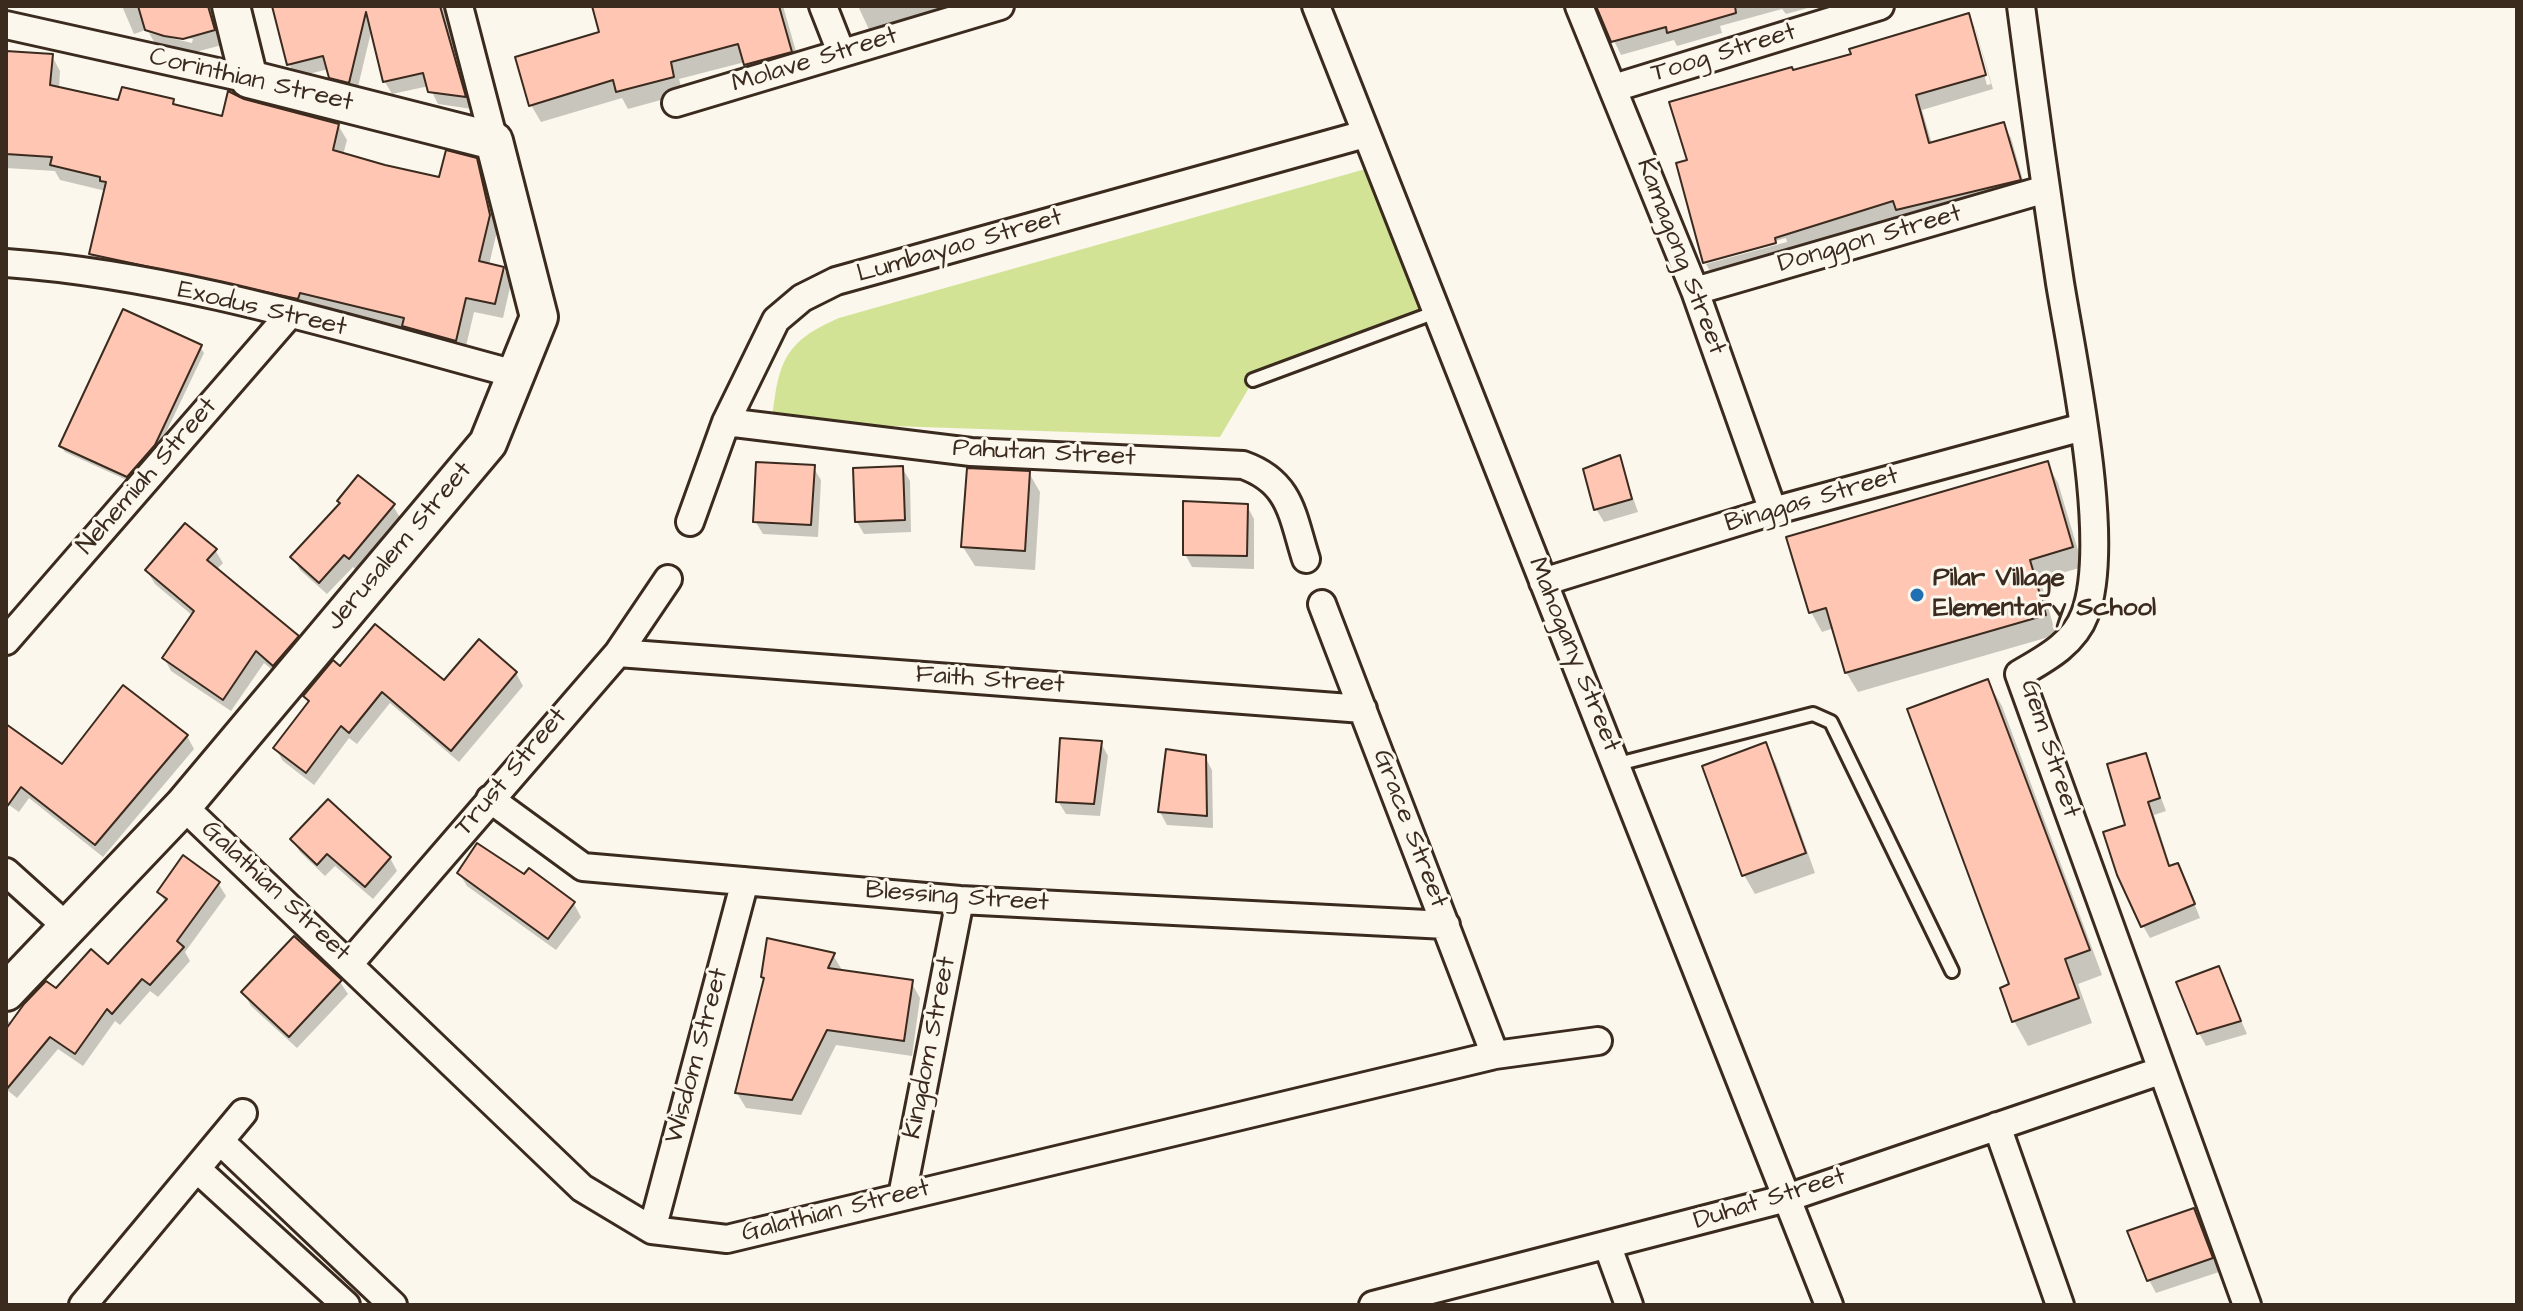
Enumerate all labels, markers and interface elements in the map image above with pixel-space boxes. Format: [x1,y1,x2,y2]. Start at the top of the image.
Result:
street label: Toog Street [1648,17,1800,91]
street label: Molave Street [728,21,902,101]
street label: Corinthian Street [146,42,356,120]
street label: Kamagong Street [1628,155,1732,359]
street label: Donggon Street [1775,199,1965,281]
street label: Lumbayao Street [854,203,1066,291]
street label: Exodus Street [174,275,350,345]
street label: Nehemiah Street [71,392,225,562]
street label: Pahutan Street [952,434,1136,474]
street label: Jerusalem Street [320,456,480,638]
street label: Binggas Street [1722,461,1902,541]
street label: Mahogany Street [1520,553,1626,757]
place label: Pilar Village Elementary School [1933,564,2156,626]
marker: Pilar Village Elementary School [1908,586,1926,604]
street label: Faith Street [915,660,1065,702]
street label: Gem Street [2012,676,2086,822]
street label: Trust Street [449,702,575,844]
street label: Grace Street [1365,746,1453,912]
street label: Galathian Street [194,815,356,969]
street label: Blessing Street [864,876,1050,920]
street label: Kingdom Street [898,954,964,1142]
street label: Wisdom Street [660,965,736,1147]
street label: Duhat Street [1690,1162,1850,1238]
street label: Galathian Street [739,1174,933,1250]

